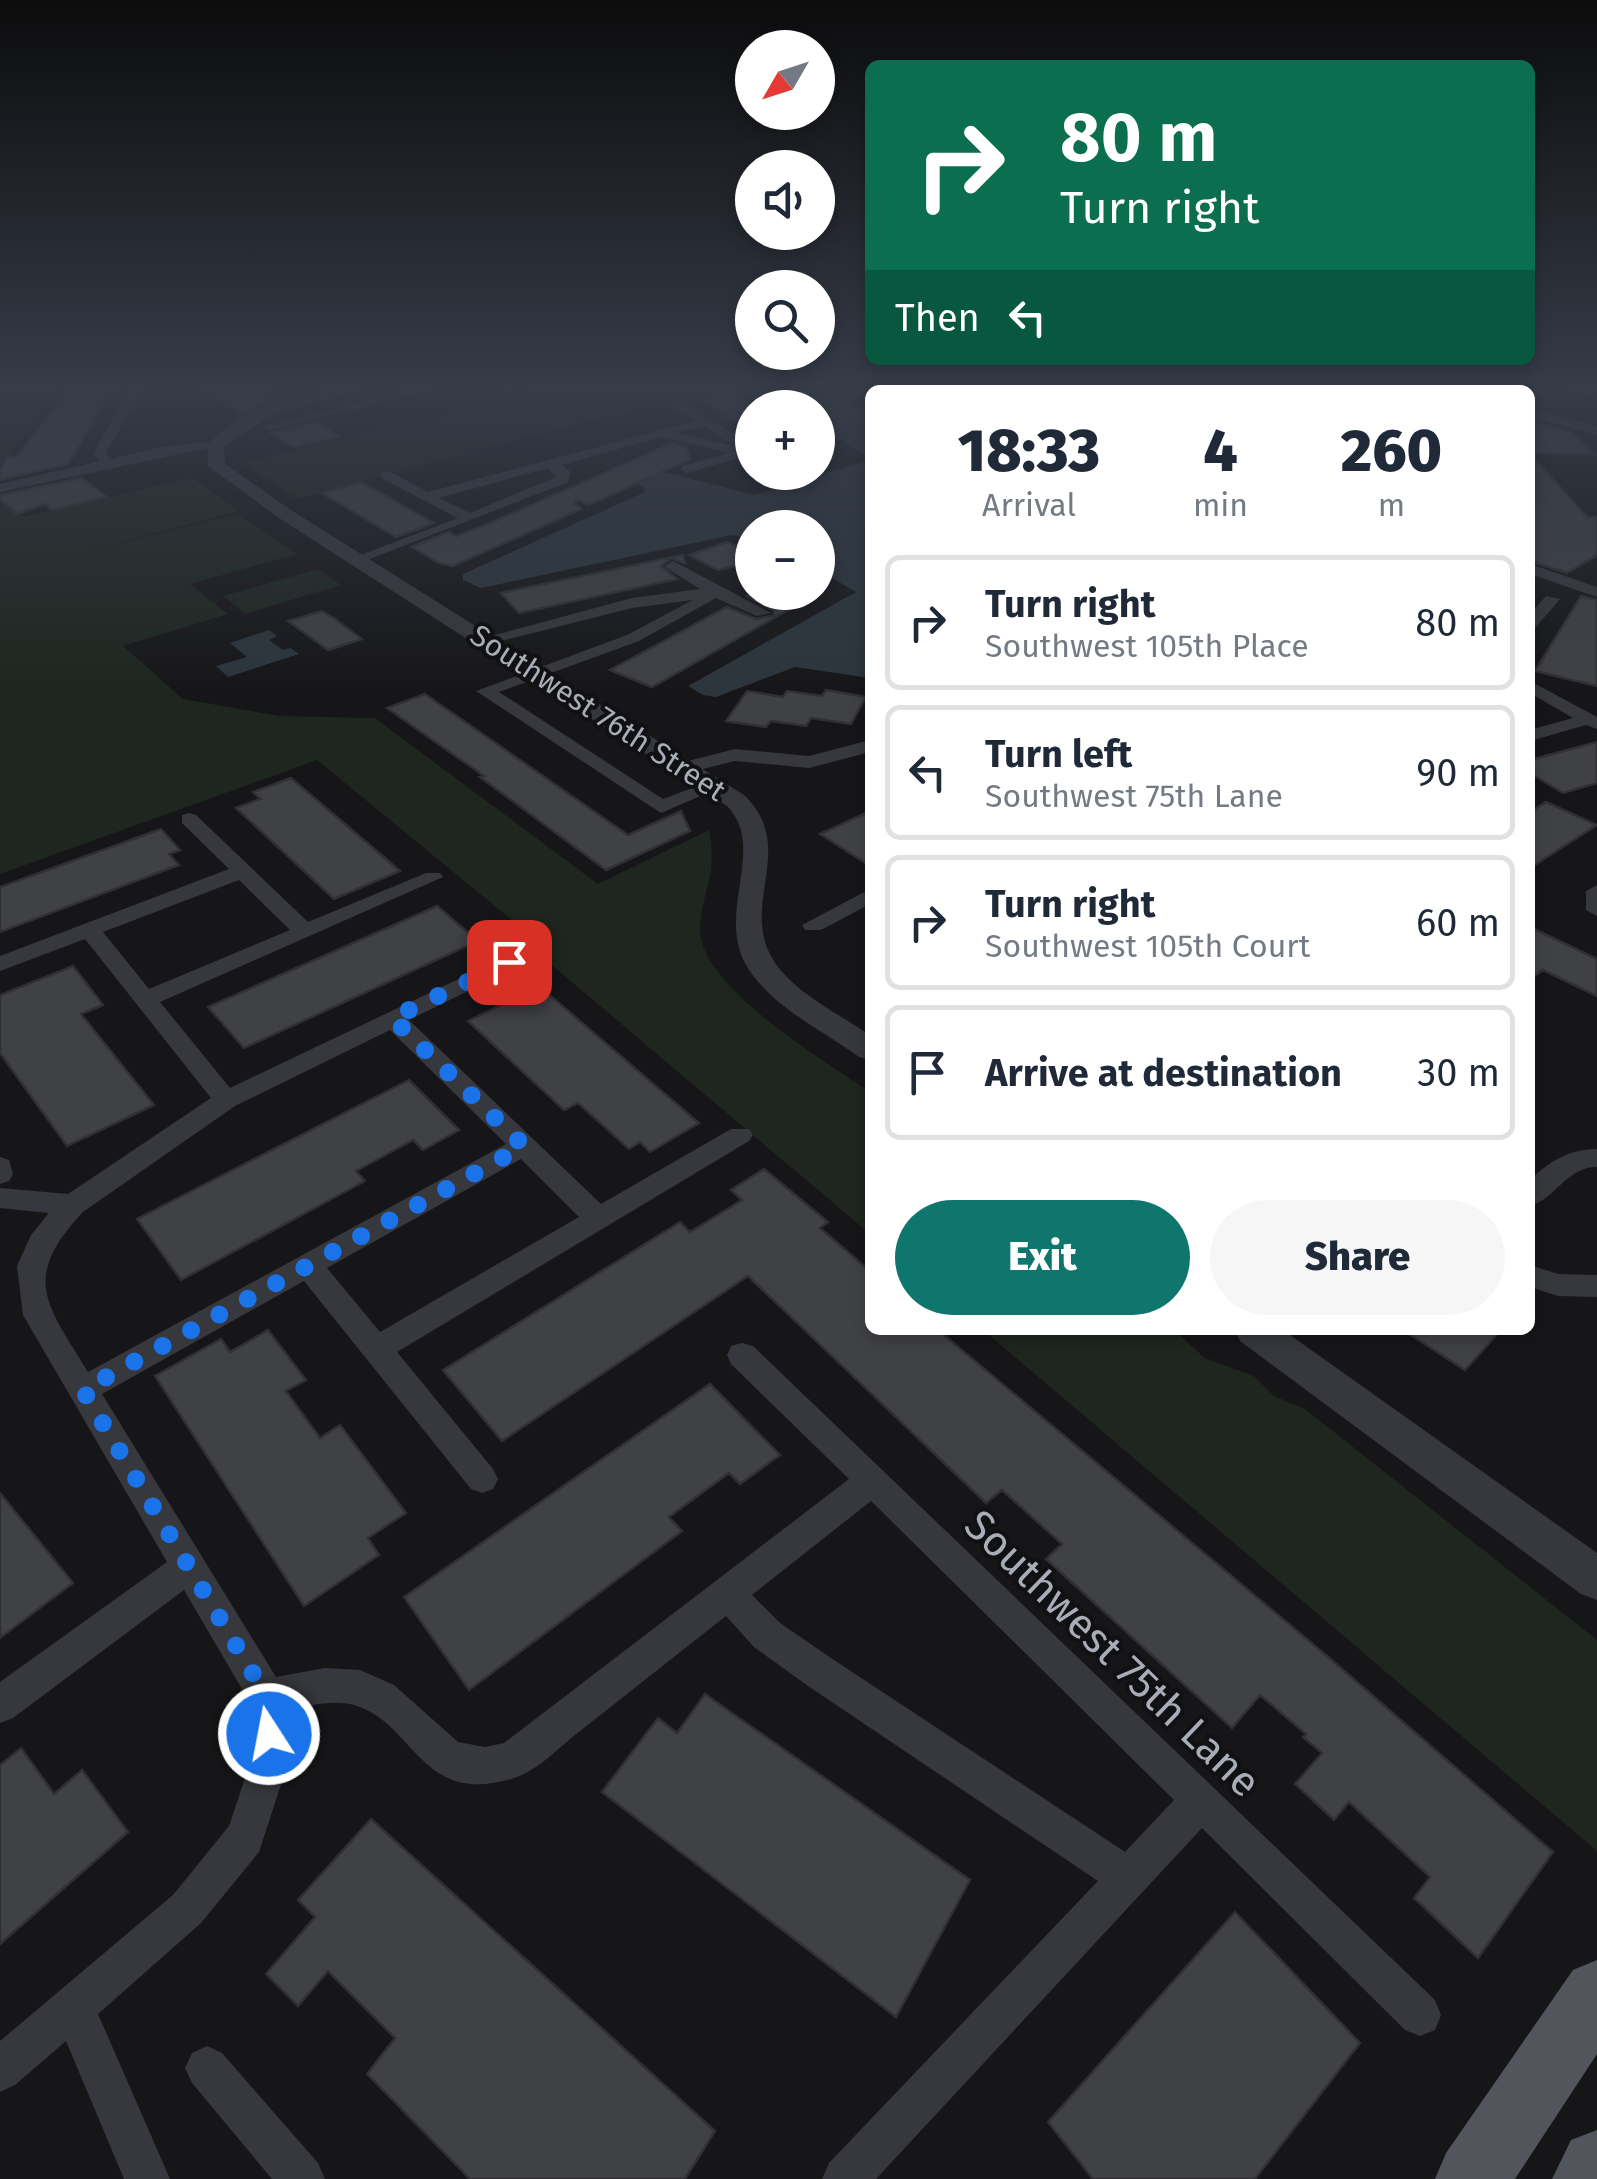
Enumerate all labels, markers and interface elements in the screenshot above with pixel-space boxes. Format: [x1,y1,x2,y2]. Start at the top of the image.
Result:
north arrow [735,30,835,130]
map controls [735,30,835,610]
text: 80 m [1060,96,1217,180]
icon: right [895,100,1025,230]
button: sound [735,150,835,250]
text: Turn right [1060,181,1259,235]
button: search [735,270,835,370]
icon: left [1000,290,1055,345]
text: Then [895,295,980,341]
button: + [735,390,835,490]
text: 18:33 [958,415,1100,487]
text: 4 [1203,415,1238,487]
text: 260 [1341,415,1442,487]
text: Arrival [982,486,1076,524]
text: min [1193,486,1248,524]
text: m [1378,486,1405,524]
button: − [735,510,835,610]
text: Turn right [985,581,1155,627]
icon: right [900,595,955,650]
text: 80 m [1415,600,1500,646]
street label: Southwest 76th Street [464,617,732,809]
text: Southwest 105th Place [985,627,1309,665]
text: Turn left [985,731,1132,777]
icon: left [900,745,955,800]
text: 90 m [1416,750,1500,796]
text: Southwest 75th Lane [985,777,1283,815]
text: Turn right [985,881,1155,927]
icon: right [900,895,955,950]
text: 60 m [1416,900,1500,946]
pin [467,920,552,1005]
text: Southwest 105th Court [985,927,1310,965]
icon: arrive [482,935,537,990]
icon: arrive [900,1045,955,1100]
text: Arrive at destination [985,1050,1342,1096]
text: 30 m [1417,1050,1500,1096]
button: Exit [895,1200,1190,1315]
button: Share [1210,1200,1505,1315]
street label: Southwest 75th Lane [954,1500,1270,1808]
position arrow [217,1682,321,1786]

